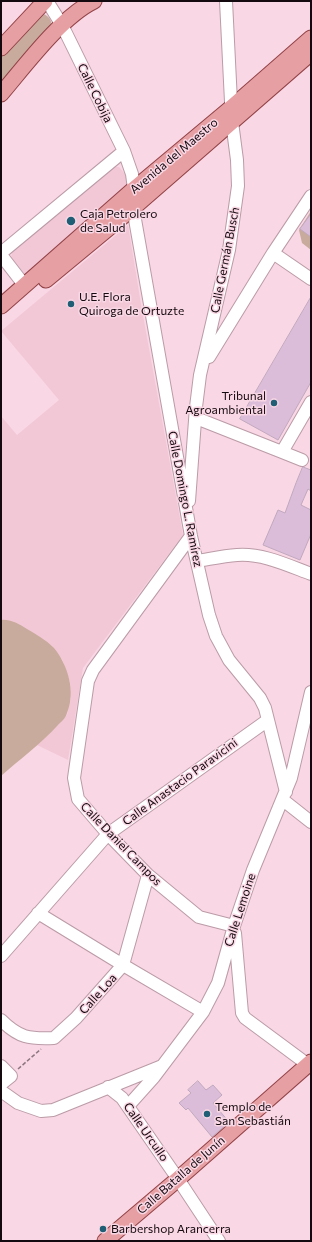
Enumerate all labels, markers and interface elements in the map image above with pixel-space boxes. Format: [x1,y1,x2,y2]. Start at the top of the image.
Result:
street label: Calle Cobija [74,61,116,125]
street label: Avenida del Maestro [127,115,221,197]
street label: Calle Germán Busch [208,206,242,314]
place label: Caja Petrolero de Salud [80,207,158,235]
marker: Caja Petrolero de Salud [65,215,77,227]
place label: U.E. Flora Quiroga de Ortuzte [79,290,184,318]
marker: U.E. Flora Quiroga de Ortuzte [66,299,76,309]
place label: Tribunal Agroambiental [185,389,266,417]
marker: Tribunal Agroambiental [269,398,279,408]
street label: Calle Domingo L. Ramírez [165,430,205,568]
street label: Calle Anastacio Paravicini [120,735,240,829]
street label: Calle Daniel Campos [77,799,165,889]
street label: Calle Lemoine [221,871,259,949]
street label: Calle Loa [76,971,120,1017]
street label: Calle Urcullo [120,1100,172,1164]
place label: Templo de San Sebastián [215,1100,291,1128]
marker: Templo de San Sebastián [202,1109,212,1119]
street label: Calle Batalla de Junín [134,1133,228,1217]
place label: Barbershop Arancerra [111,1222,231,1236]
marker: Barbershop Arancerra [98,1224,108,1234]

